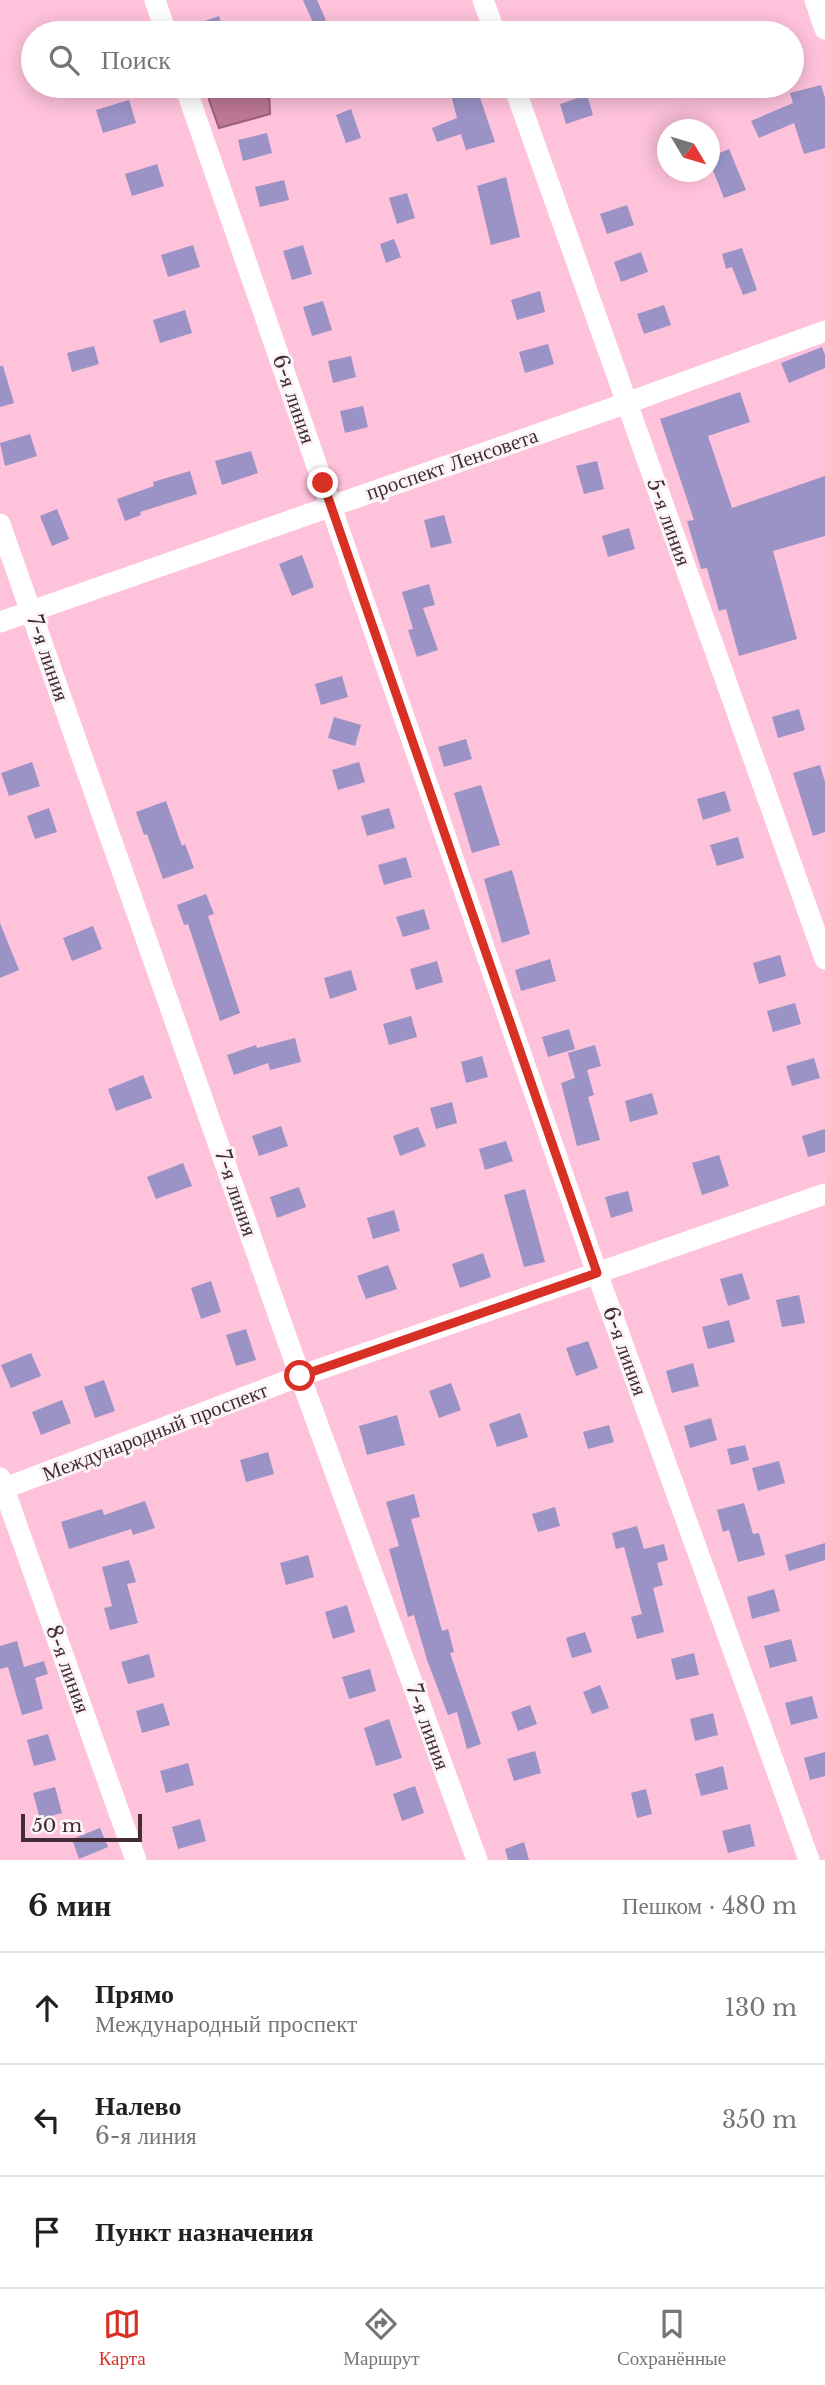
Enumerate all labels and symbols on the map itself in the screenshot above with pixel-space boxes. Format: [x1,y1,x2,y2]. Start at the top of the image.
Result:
north arrow [657,119,720,182]
street label: 6-я линия [267,351,322,447]
street label: проспект Ленсовета [363,422,542,506]
route end [307,467,338,498]
street label: 5-я линия [641,475,697,570]
street label: 7-я линия [21,611,75,705]
street label: 7-я линия [209,1146,263,1240]
street label: 6-я линия [597,1303,653,1399]
route start [284,1360,315,1391]
street label: Международный проспект [39,1377,271,1487]
street label: 8-я линия [40,1621,96,1717]
street label: 7-я линия [400,1681,456,1774]
scale bar [21,1811,142,1843]

